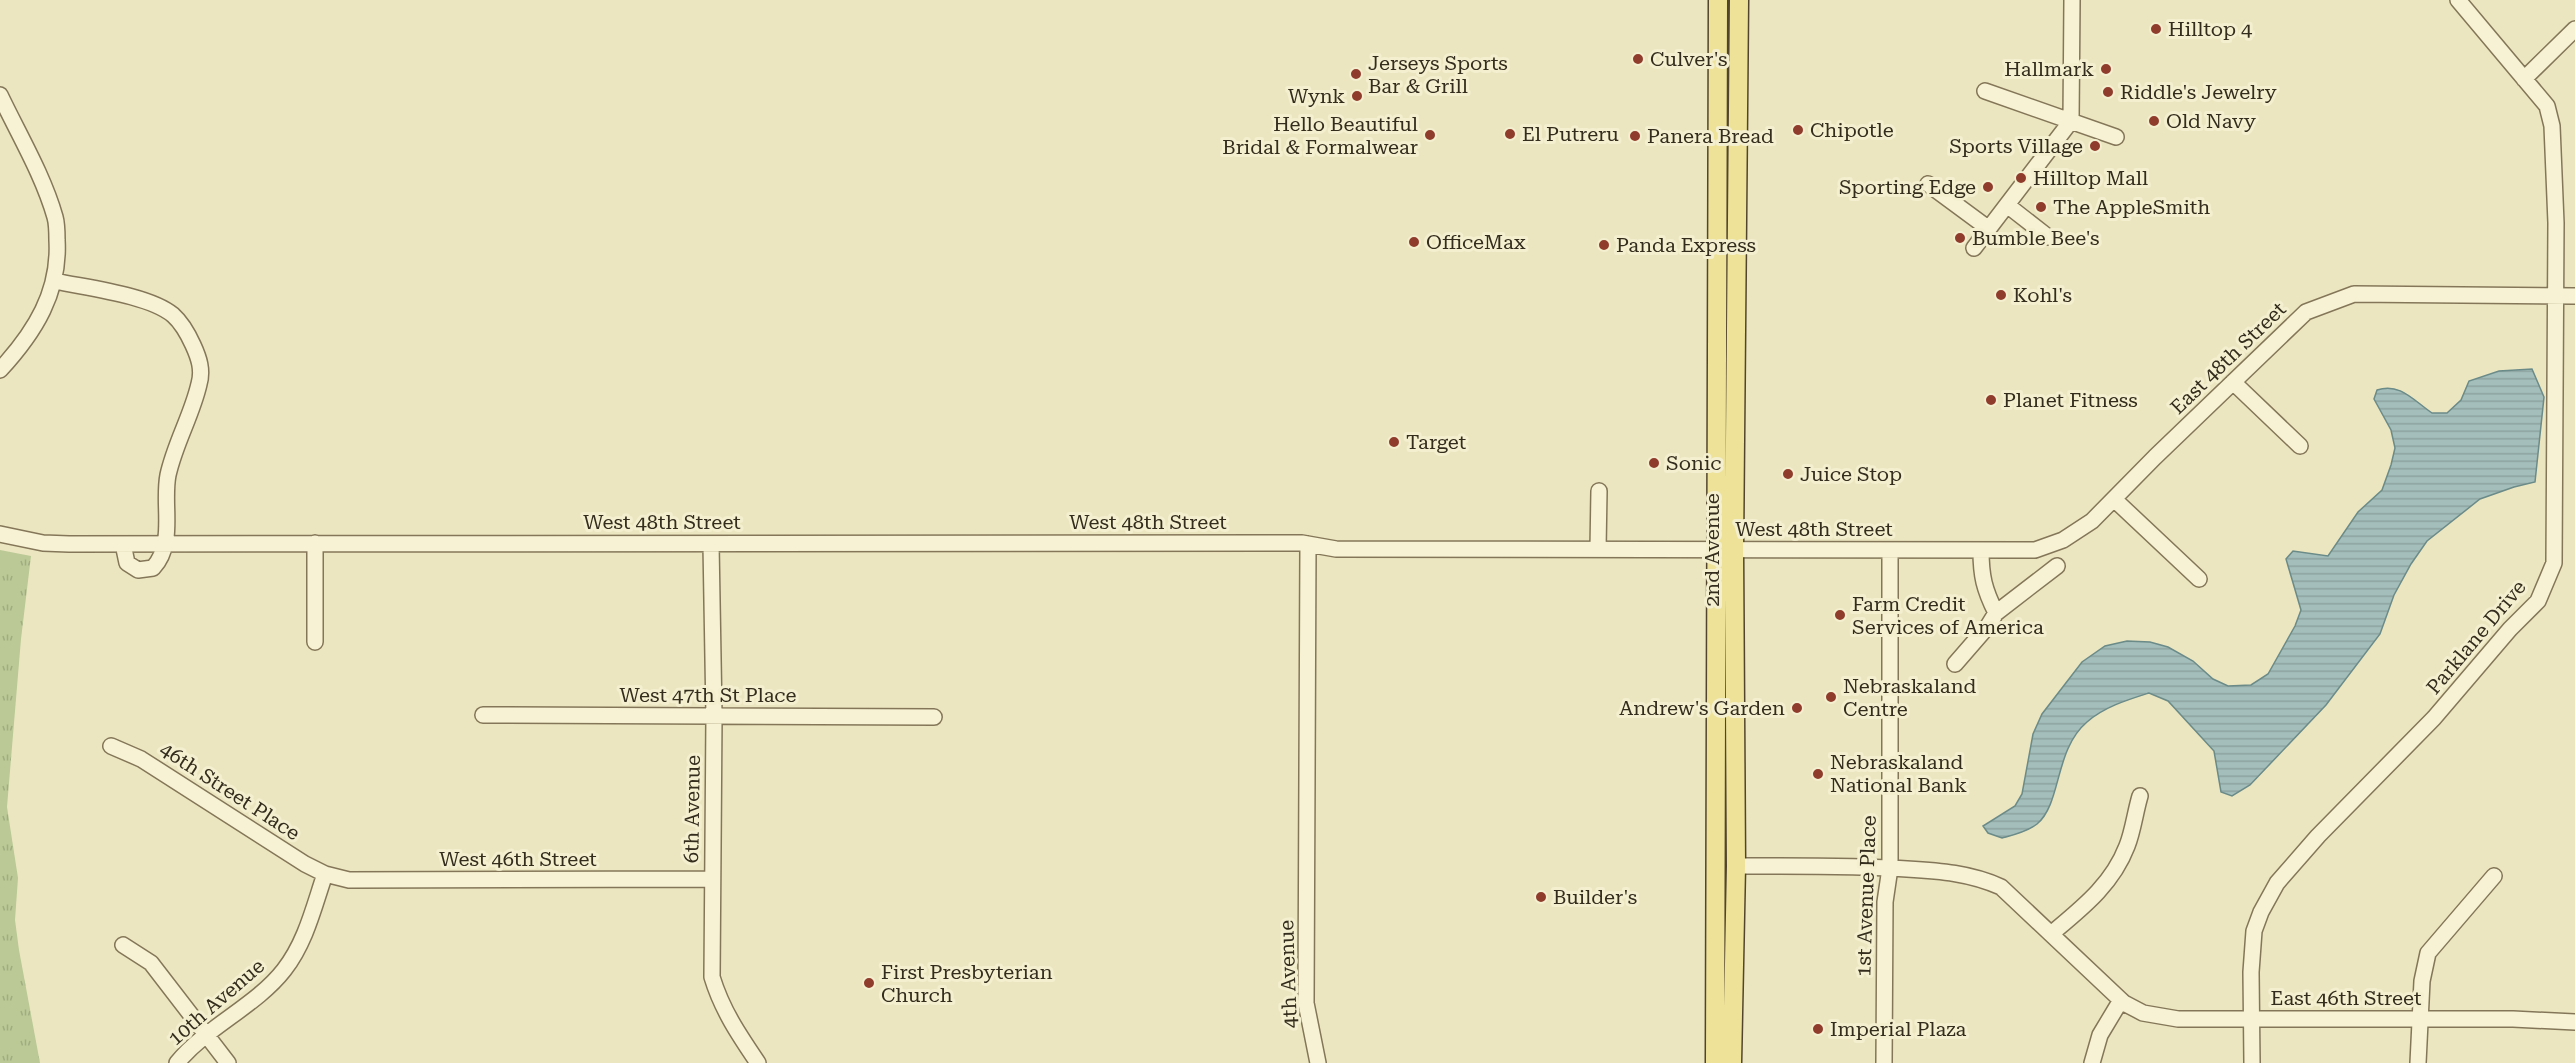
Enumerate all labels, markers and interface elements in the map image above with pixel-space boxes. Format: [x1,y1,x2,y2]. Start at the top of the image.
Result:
place label: Hilltop 4 [2168,17,2253,41]
marker: Hilltop 4 [2149,22,2163,36]
place label: Culver's [1650,47,1727,71]
place label: Jerseys Sports Bar & Grill [1368,51,1508,98]
marker: Culver's [1631,52,1645,66]
place label: Hallmark [2004,57,2094,81]
marker: Hallmark [2099,62,2113,76]
marker: Jerseys Sports Bar & Grill [1349,67,1363,81]
place label: Riddle's Jewelry [2120,80,2277,104]
place label: Wynk [1288,84,1345,108]
marker: Riddle's Jewelry [2101,85,2115,99]
marker: Wynk [1350,89,1364,103]
place label: Old Navy [2166,109,2256,133]
place label: Hello Beautiful Bridal & Formalwear [1222,112,1418,159]
marker: Old Navy [2147,114,2161,128]
place label: Chipotle [1810,118,1894,142]
place label: El Putreru [1522,122,1619,146]
marker: Chipotle [1791,123,1805,137]
place label: Panera Bread [1647,124,1774,148]
marker: El Putreru [1503,127,1517,141]
marker: Hello Beautiful Bridal & Formalwear [1423,128,1437,142]
marker: Panera Bread [1628,129,1642,143]
place label: Sports Village [1949,134,2083,158]
marker: Sports Village [2088,139,2102,153]
place label: Hilltop Mall [2033,166,2148,190]
marker: Hilltop Mall [2014,171,2028,185]
place label: Sporting Edge [1839,175,1976,199]
marker: Sporting Edge [1981,180,1995,194]
place label: The AppleSmith [2053,195,2210,219]
marker: The AppleSmith [2034,200,2048,214]
place label: Bumble Bee's [1972,226,2099,250]
place label: OfficeMax [1426,230,1526,254]
marker: Bumble Bee's [1953,231,1967,245]
place label: Panda Express [1616,233,1756,257]
marker: OfficeMax [1407,235,1421,249]
marker: Panda Express [1597,238,1611,252]
place label: Kohl's [2013,283,2072,307]
marker: Kohl's [1994,288,2008,302]
street label: East 48th Street [2165,297,2291,419]
place label: Planet Fitness [2003,388,2138,412]
marker: Planet Fitness [1984,393,1998,407]
place label: Target [1406,430,1467,454]
marker: Target [1387,435,1401,449]
place label: Sonic [1666,451,1722,475]
marker: Sonic [1647,456,1661,470]
place label: Juice Stop [1800,462,1902,486]
marker: Juice Stop [1781,467,1795,481]
street label: 2nd Avenue [1700,493,1724,607]
street label: West 48th Street [583,510,741,534]
street label: West 48th Street [1069,510,1227,534]
street label: West 48th Street [1735,517,1893,541]
street label: Parklane Drive [2421,575,2531,699]
place label: Farm Credit Services of America [1852,592,2044,639]
marker: Farm Credit Services of America [1833,608,1847,622]
place label: Nebraskaland Centre [1843,674,1977,721]
street label: West 47th St Place [620,683,796,707]
marker: Nebraskaland Centre [1824,690,1838,704]
place label: Andrew's Garden [1619,696,1785,720]
marker: Andrew's Garden [1790,701,1804,715]
street label: 46th Street Place [156,737,304,845]
place label: Nebraskaland National Bank [1830,750,1967,797]
street label: 6th Avenue [679,755,705,863]
marker: Nebraskaland National Bank [1811,767,1825,781]
street label: 1st Avenue Place [1851,815,1881,977]
street label: West 46th Street [439,847,597,871]
place label: Builder's [1553,885,1637,909]
marker: Builder's [1534,890,1548,904]
street label: 4th Avenue [1274,919,1302,1029]
street label: 10th Avenue [163,954,269,1050]
place label: First Presbyterian Church [881,960,1053,1007]
marker: First Presbyterian Church [862,976,876,990]
street label: East 46th Street [2271,986,2422,1010]
place label: Imperial Plaza [1830,1017,1967,1041]
marker: Imperial Plaza [1811,1022,1825,1036]

